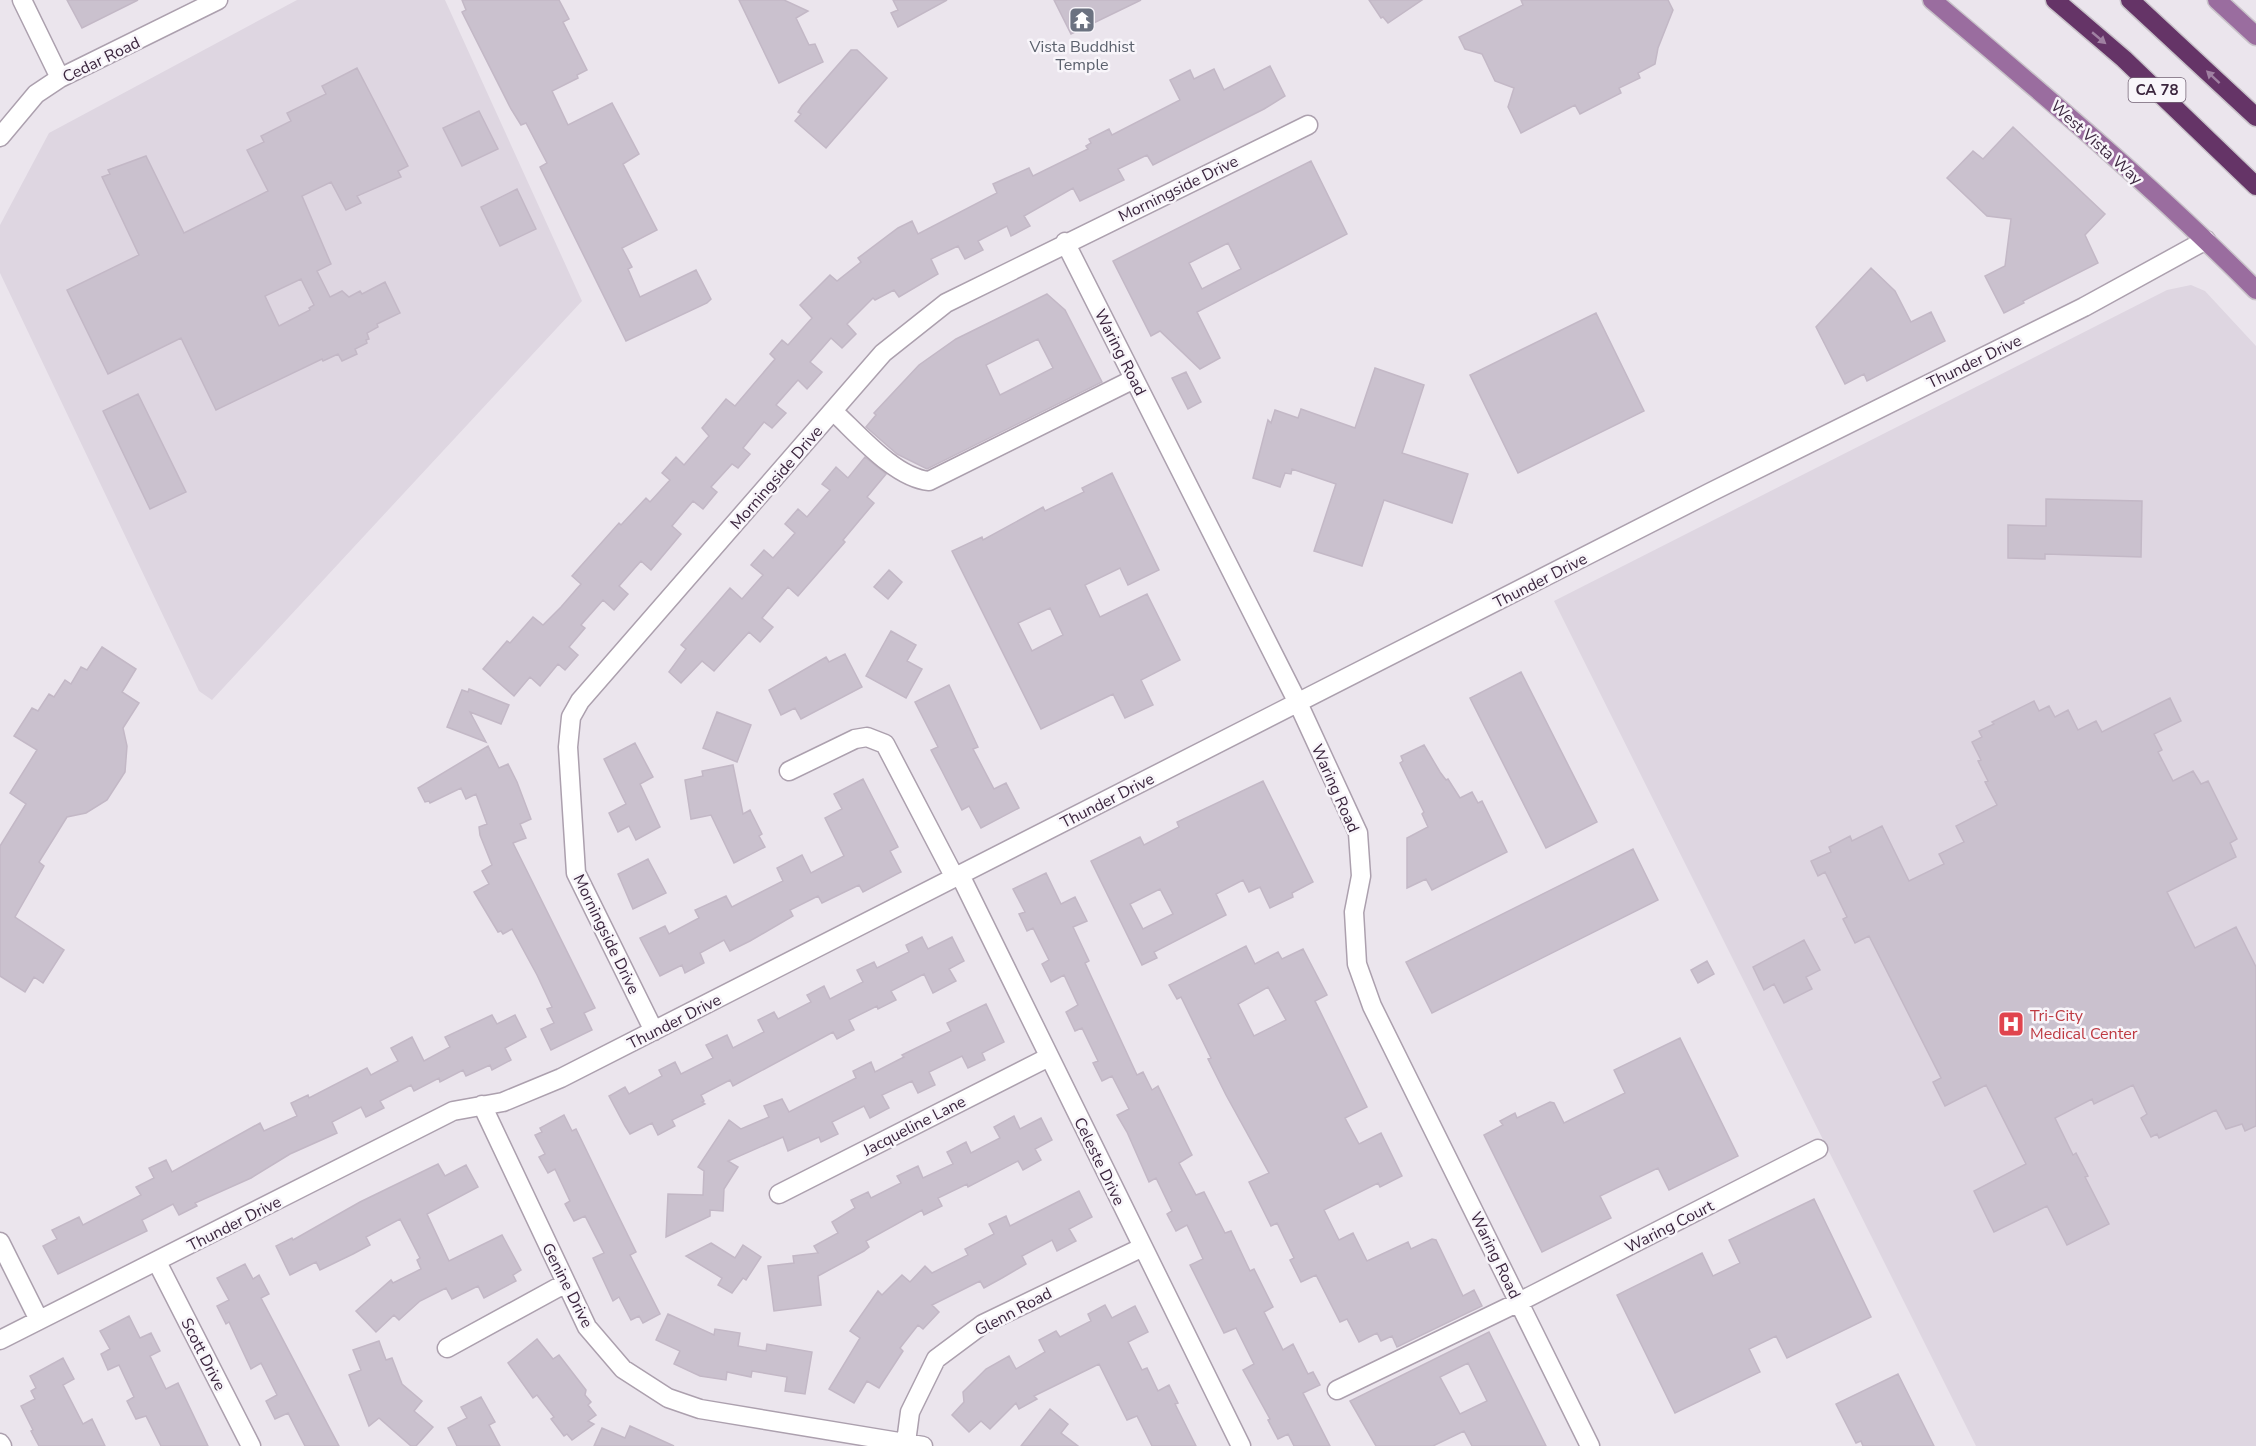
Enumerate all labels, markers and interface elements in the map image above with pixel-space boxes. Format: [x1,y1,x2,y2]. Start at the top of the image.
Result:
temple icon: Vista Buddhist Temple [1067,5,1097,35]
one-way arrow [2091,31,2106,44]
street label: Cedar Road [59,32,144,88]
place label: Vista Buddhist Temple [1028,36,1135,76]
one-way arrow [2206,70,2221,84]
road number: CA 78 [2128,78,2186,102]
street label: West Vista Way [2046,96,2148,190]
street label: Morningside Drive [1115,150,1242,227]
street label: Waring Road [1089,305,1151,400]
street label: Thunder Drive [1924,330,2025,394]
street label: Morningside Drive [726,421,828,534]
street label: Thunder Drive [1490,548,1591,614]
street label: Waring Road [1306,741,1364,836]
street label: Thunder Drive [1057,768,1158,834]
street label: Morningside Drive [568,871,645,998]
street label: Thunder Drive [624,989,725,1055]
place label: Tri-City Medical Center [2030,1005,2138,1045]
hospital icon: Tri-City Medical Center [1996,1009,2026,1039]
street label: Jacqueline Lane [858,1091,970,1162]
street label: Celeste Drive [1068,1114,1130,1209]
street label: Thunder Drive [184,1191,285,1257]
street label: Waring Court [1621,1195,1718,1259]
street label: Waring Road [1465,1208,1526,1303]
street label: Genine Drive [536,1239,598,1332]
street label: Glenn Road [971,1282,1056,1341]
street label: Scott Drive [175,1314,231,1395]

